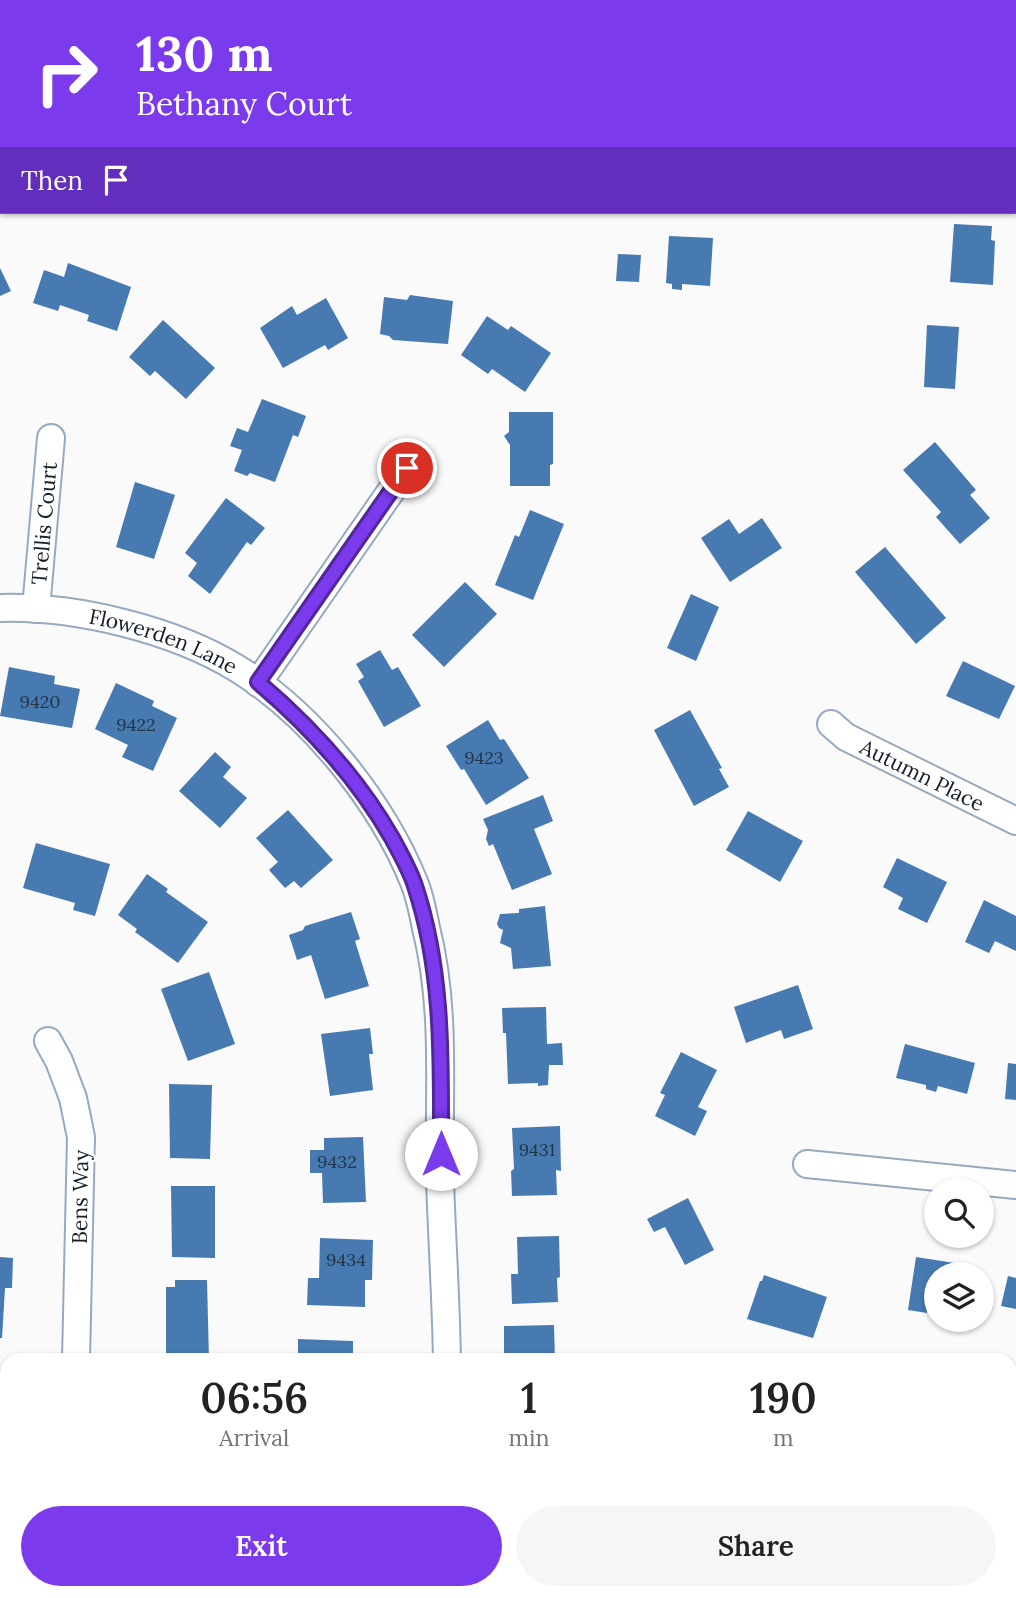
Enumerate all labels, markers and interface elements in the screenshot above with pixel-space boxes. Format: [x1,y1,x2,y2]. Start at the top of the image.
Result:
text: 130 m [136,22,272,84]
icon: right [21,28,112,119]
text: Bethany Court [136,83,352,124]
icon: arrive [97,161,135,199]
text: Then [21,164,83,197]
pin [377,438,437,498]
icon: arrive [388,449,426,487]
street label: Trellis Court [25,460,62,586]
street label: Flowerden Lane [87,602,243,679]
house number: 9420 [19,690,61,713]
house number: 9422 [116,713,156,736]
street label: Autumn Place [855,732,989,817]
house number: 9423 [464,746,504,769]
position arrow [404,1117,478,1191]
house number: 9431 [519,1138,555,1161]
street label: Bens Way [66,1150,94,1244]
house number: 9432 [317,1150,357,1173]
map controls [924,1178,994,1332]
button: search [924,1178,994,1248]
house number: 9434 [326,1248,366,1271]
button: layers [924,1262,994,1332]
text: 06:56 [200,1371,308,1425]
text: 1 [521,1371,537,1425]
text: 190 [750,1371,817,1425]
text: Arrival [219,1423,289,1452]
text: min [508,1423,549,1452]
text: m [773,1423,794,1452]
button: Exit [21,1506,502,1586]
button: Share [516,1506,996,1586]

